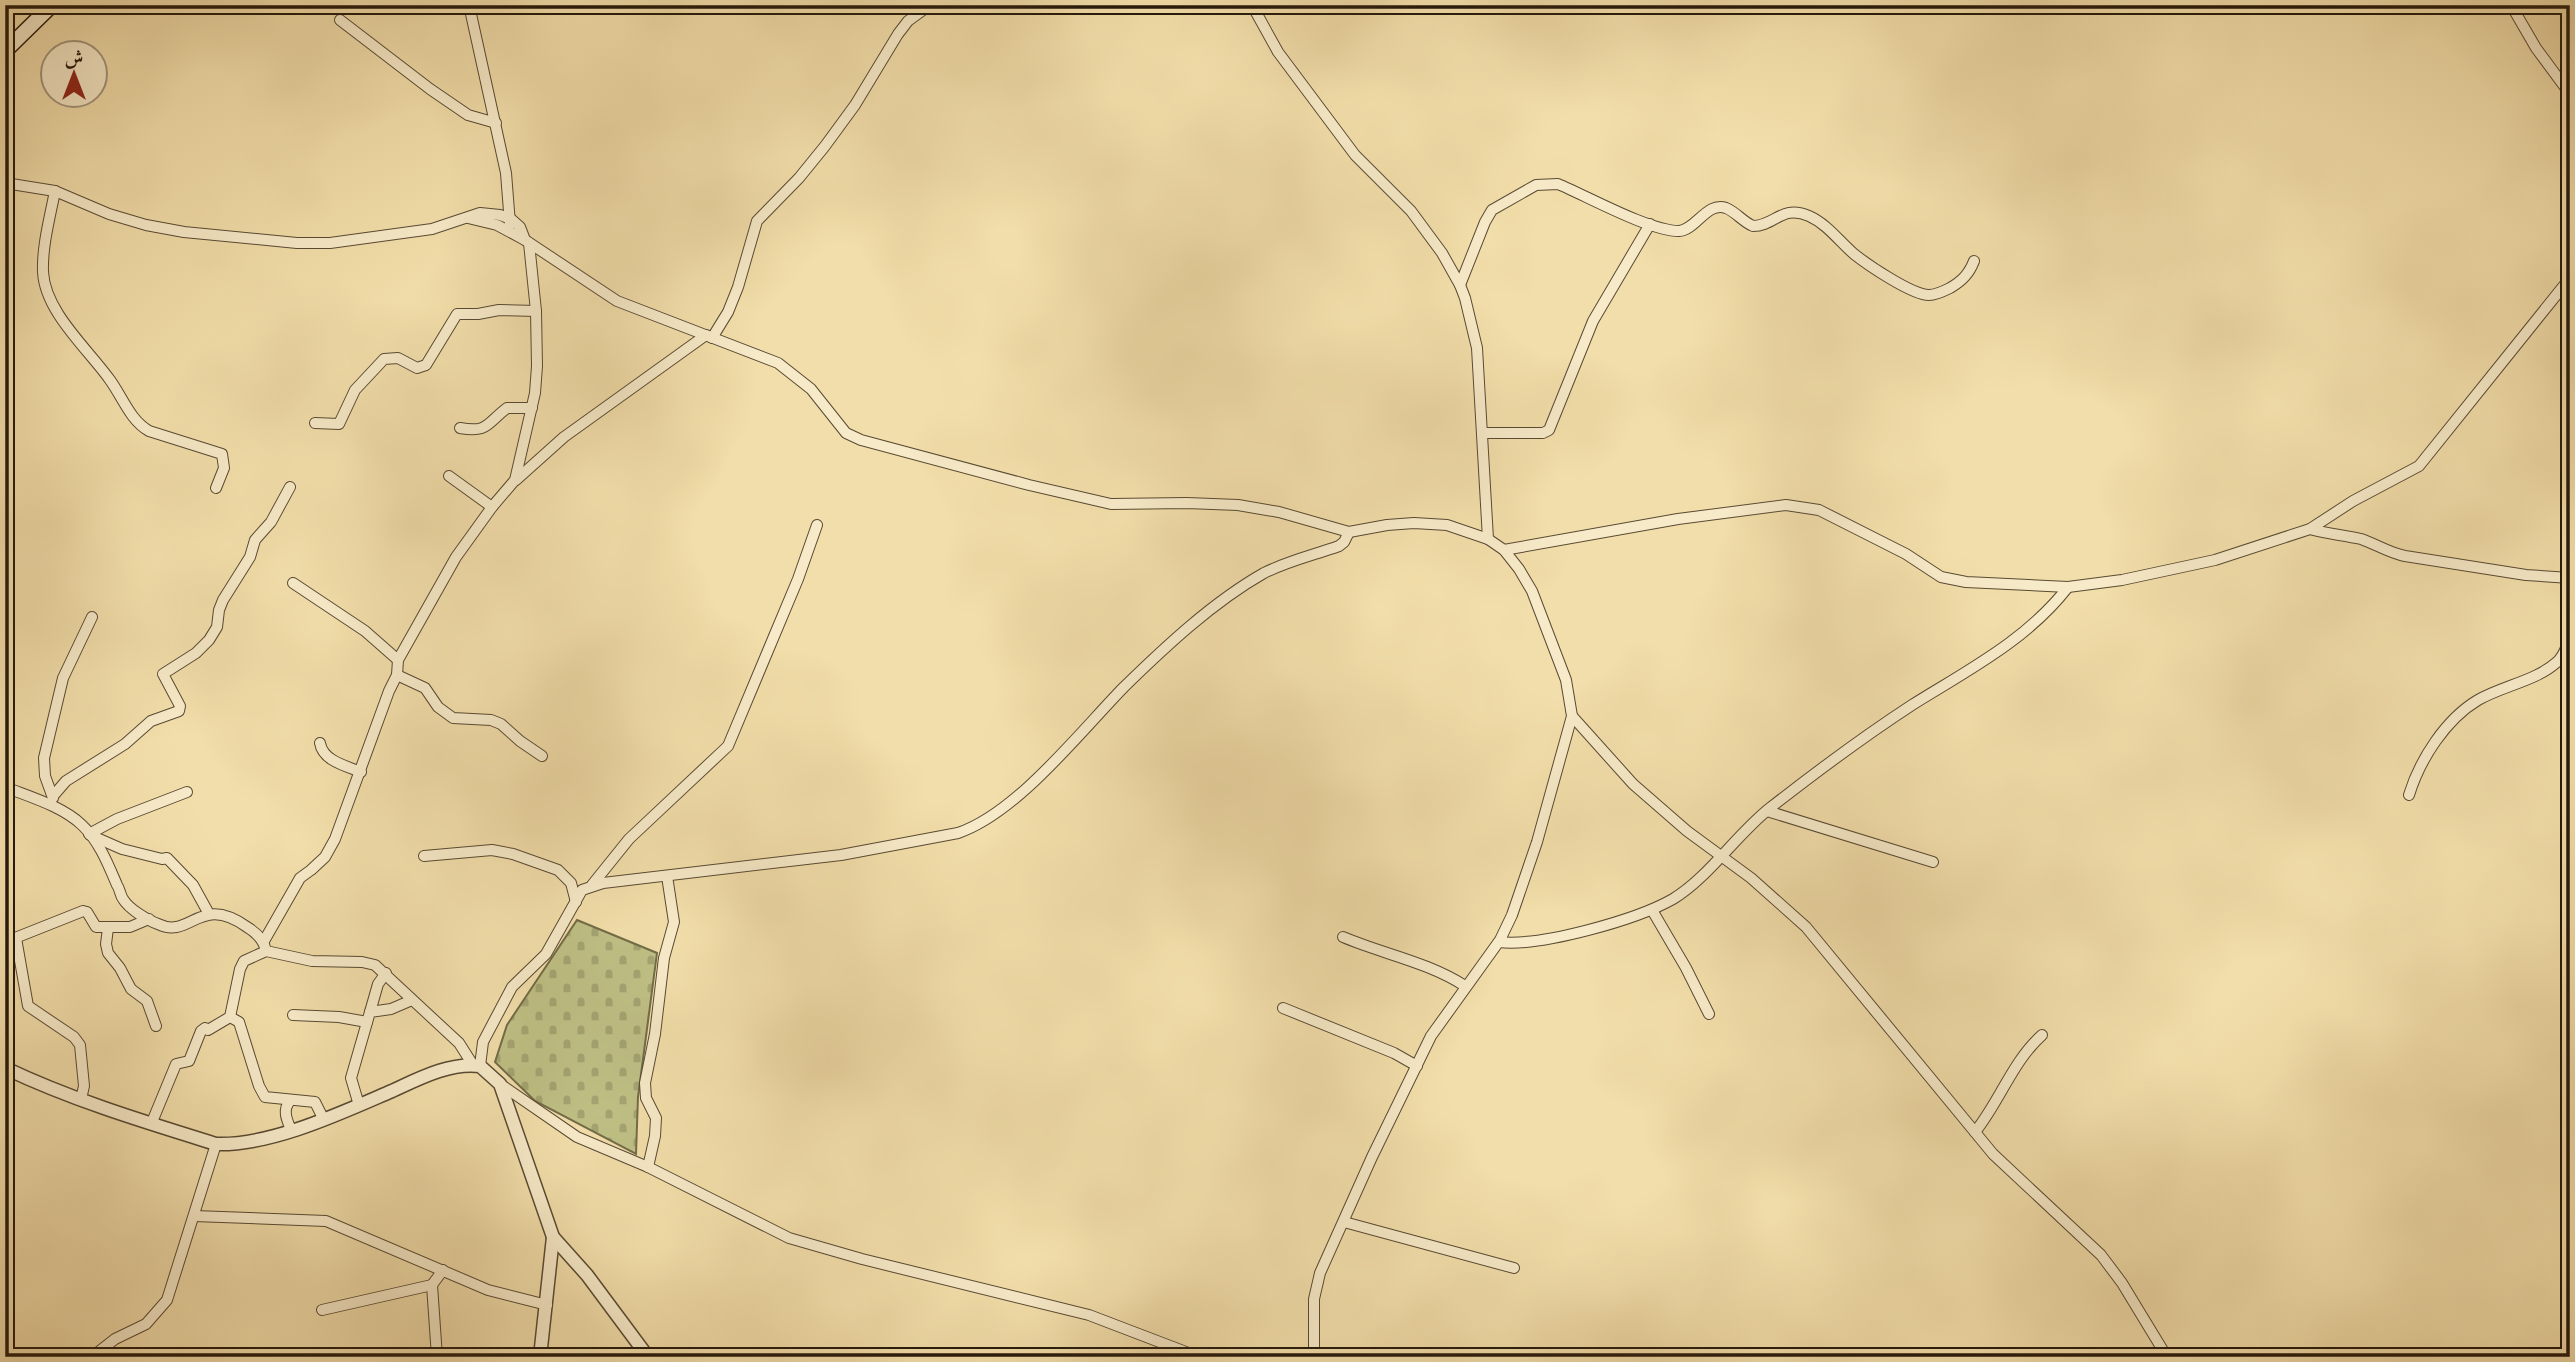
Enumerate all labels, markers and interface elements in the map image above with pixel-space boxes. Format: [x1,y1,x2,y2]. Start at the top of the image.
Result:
north arrow [38,38,108,108]
text: ش [65,46,83,70]

